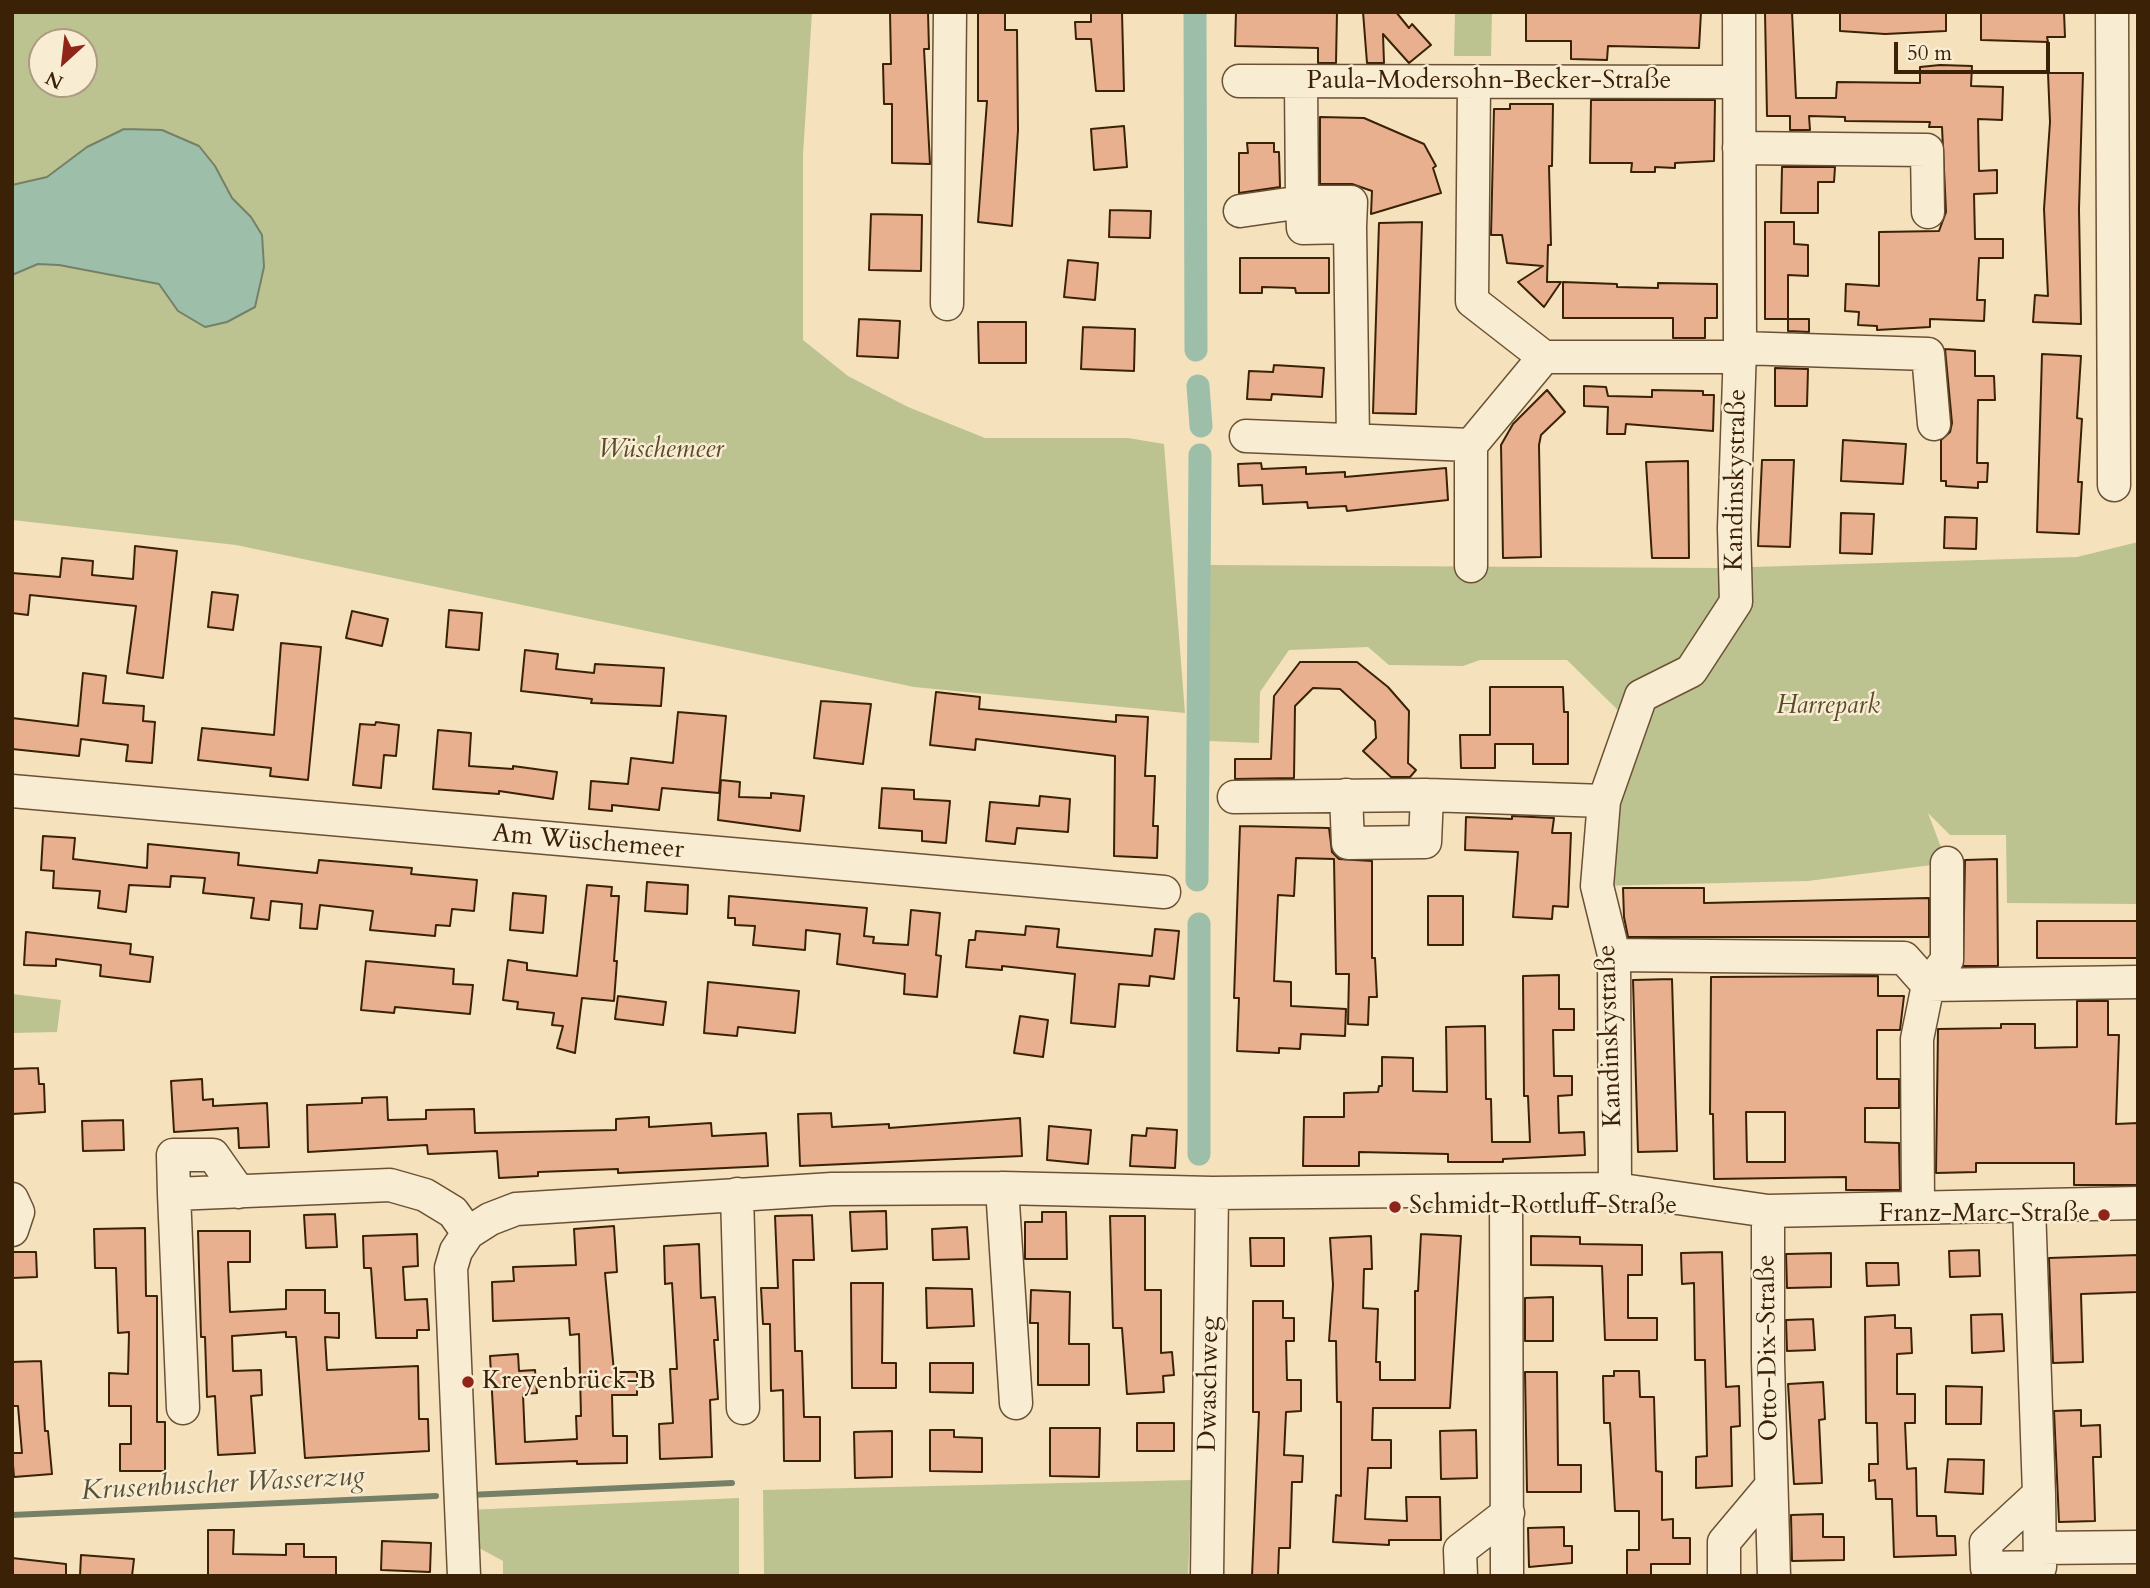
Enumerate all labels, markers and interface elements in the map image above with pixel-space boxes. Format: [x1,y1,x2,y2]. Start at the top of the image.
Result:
north arrow [28,28,98,98]
scale bar [1898,28,2054,72]
text: 50 m [1907,39,1952,68]
text: N [41,65,68,95]
street label: Paula-Modersohn-Becker-Straße [1307,66,1671,98]
street label: Kandinskystraße [1720,388,1754,572]
park label: Wüschemeer [598,435,724,467]
park label: Harrepark [1776,691,1880,723]
street label: Am Wüschemeer [491,819,685,867]
street label: Kandinskystraße [1592,944,1630,1128]
place label: Schmidt-Rottluff-Straße [1409,1191,1677,1223]
marker: Schmidt-Rottluff-Straße [1387,1199,1403,1215]
place label: Franz-Marc-Straße [1879,1199,2090,1231]
marker: Franz-Marc-Straße [2096,1207,2112,1223]
street label: Otto-Dix-Straße [1752,1254,1786,1442]
street label: Dwaschweg [1193,1316,1227,1452]
place label: Kreyenbrück-B [482,1366,656,1398]
marker: Kreyenbrück-B [460,1374,476,1390]
water label: Krusenbuscher Wasserzug [80,1461,366,1509]

